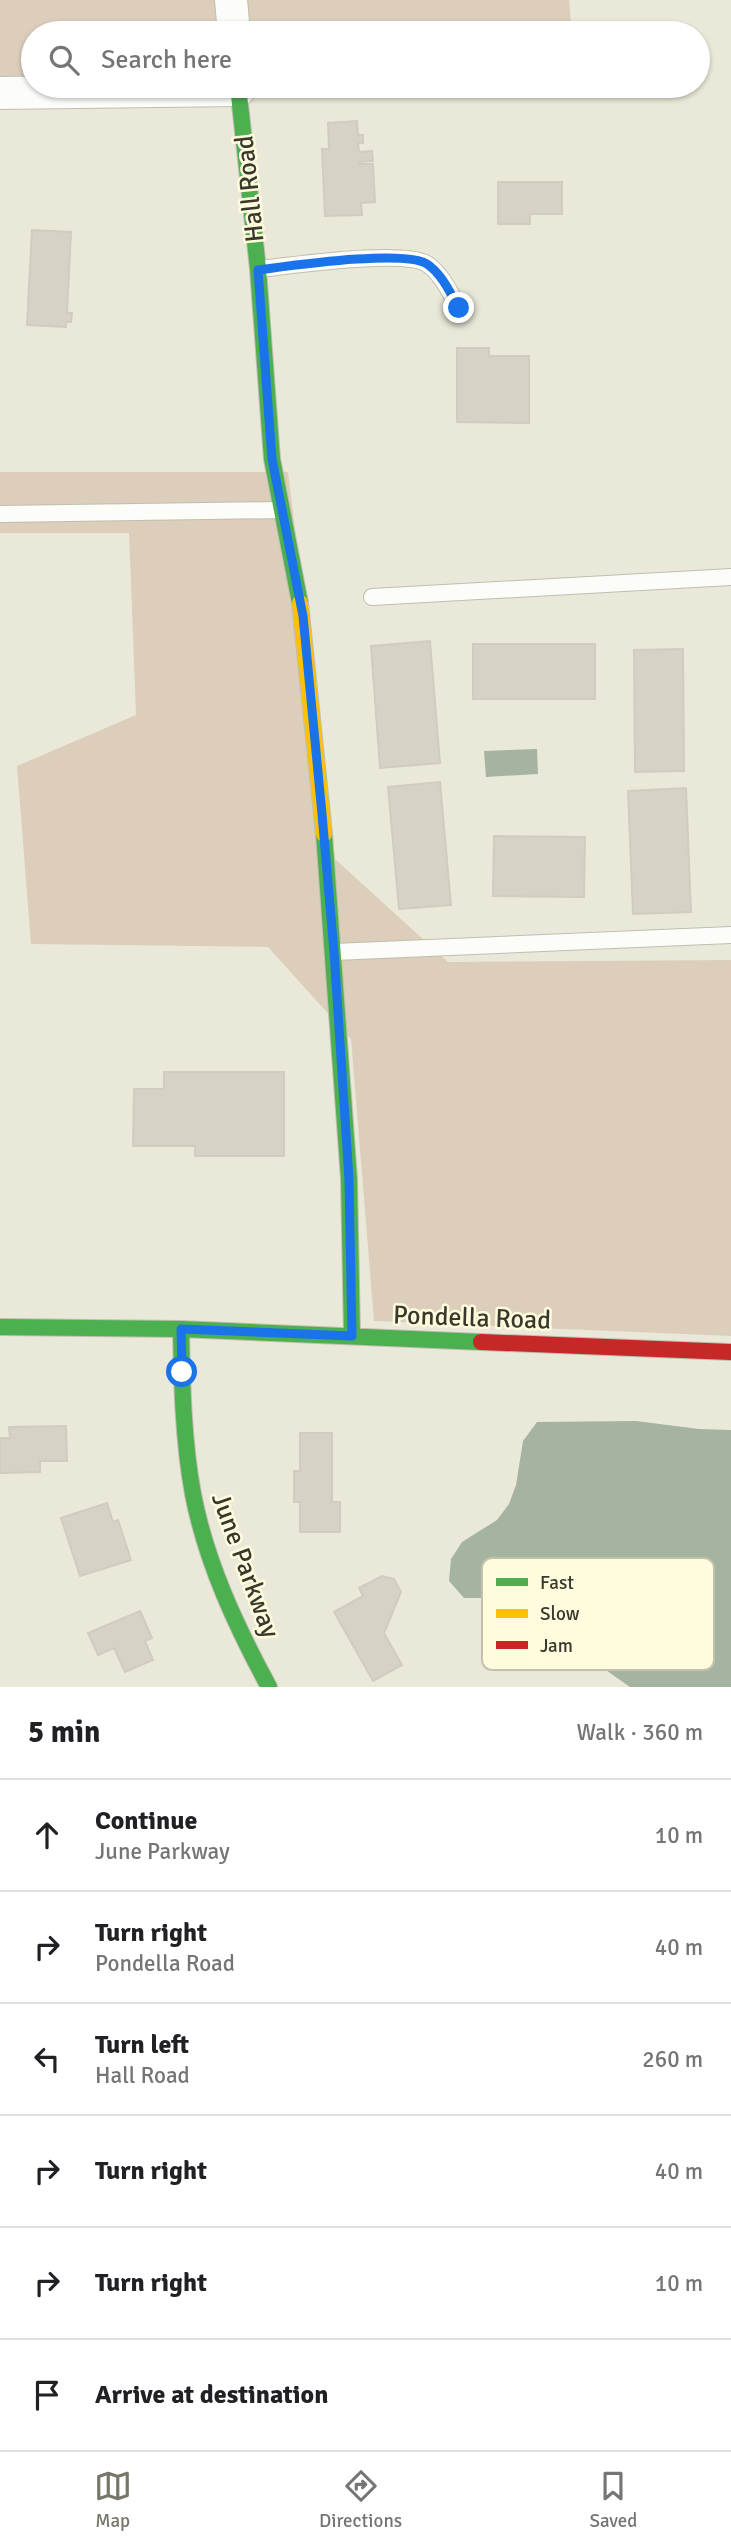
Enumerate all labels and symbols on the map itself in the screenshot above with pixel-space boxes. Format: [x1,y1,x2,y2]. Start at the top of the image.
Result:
street label: Hall Road [228,134,272,244]
route end [443,292,474,323]
street label: Pondella Road [392,1299,552,1337]
route start [166,1356,197,1387]
street label: June Parkway [204,1488,286,1642]
legend [482,1558,714,1670]
text: Fast [540,1571,574,1595]
text: Slow [540,1602,580,1626]
text: Jam [540,1634,573,1658]

